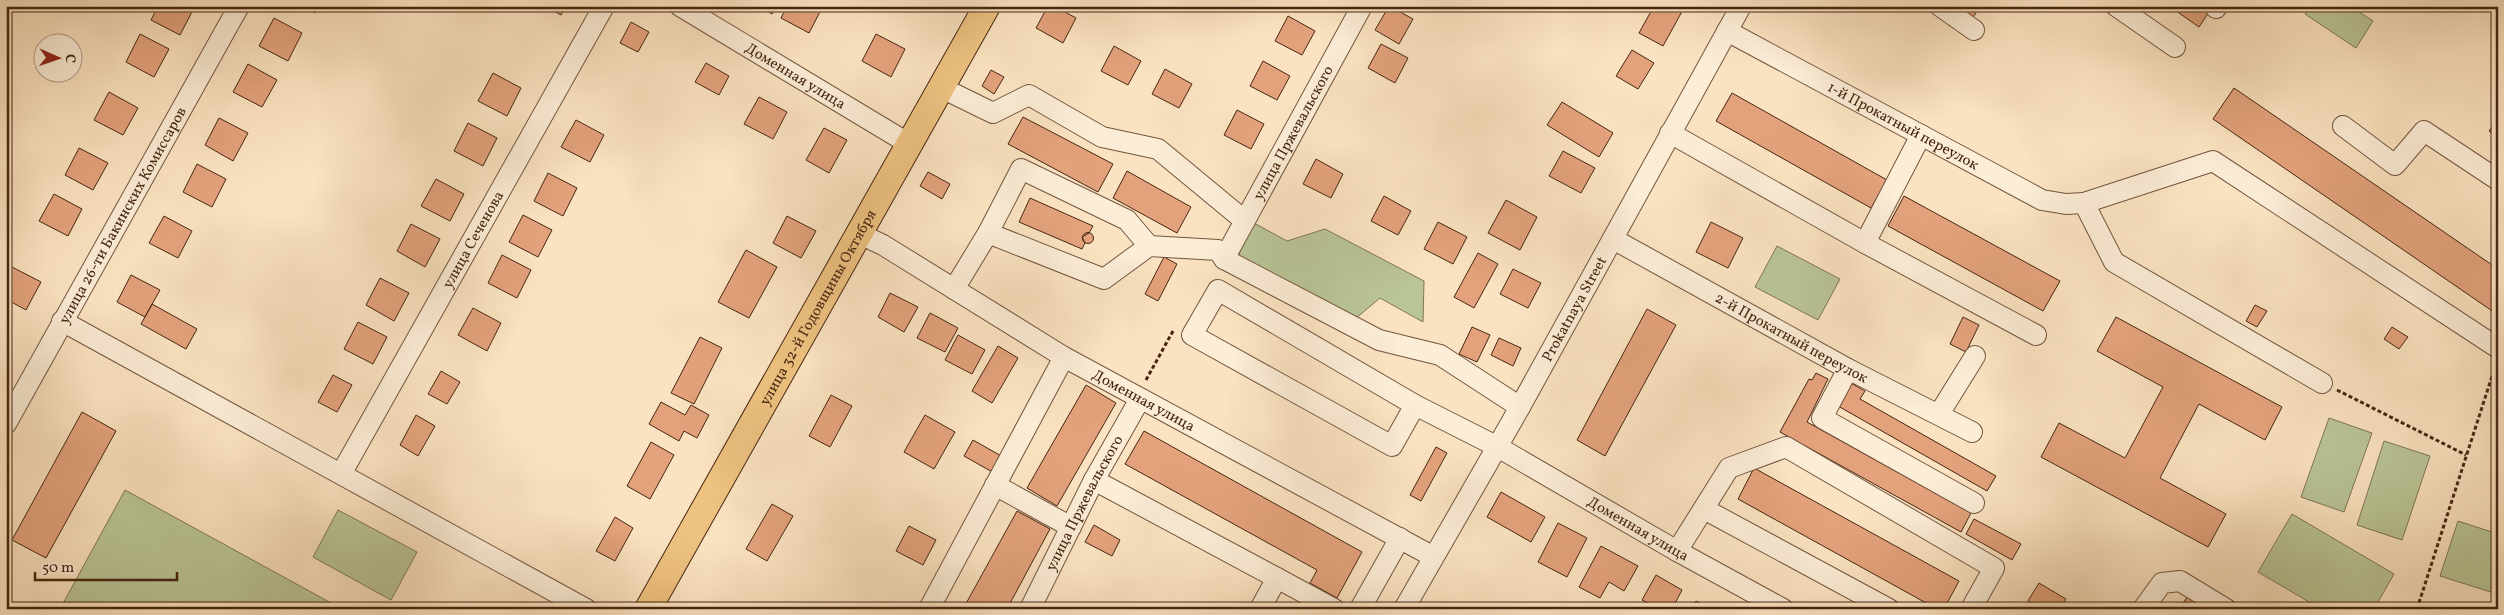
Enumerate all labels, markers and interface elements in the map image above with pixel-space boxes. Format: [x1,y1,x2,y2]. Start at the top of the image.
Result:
north arrow [32,32,82,82]
street label: Доменная улица [741,38,849,115]
text: С [60,54,79,63]
street label: улица Пржевальского [1249,62,1340,204]
street label: 1-й Прокатный переулок [1823,78,1982,176]
street label: улица 26-ти Бакинских Комиссаров [55,104,193,328]
street label: улица Сеченова [438,188,510,293]
street label: улица 32-й Годовщины Октября [755,206,882,410]
street label: Prokatnaya Street [1538,253,1613,366]
street label: 2-й Прокатный переулок [1711,288,1871,389]
street label: Доменная улица [1088,365,1198,438]
street label: улица Пржевальского [1041,432,1129,575]
street label: Доменная улица [1583,492,1692,567]
scale bar [35,550,178,582]
text: 50 m [42,558,74,579]

